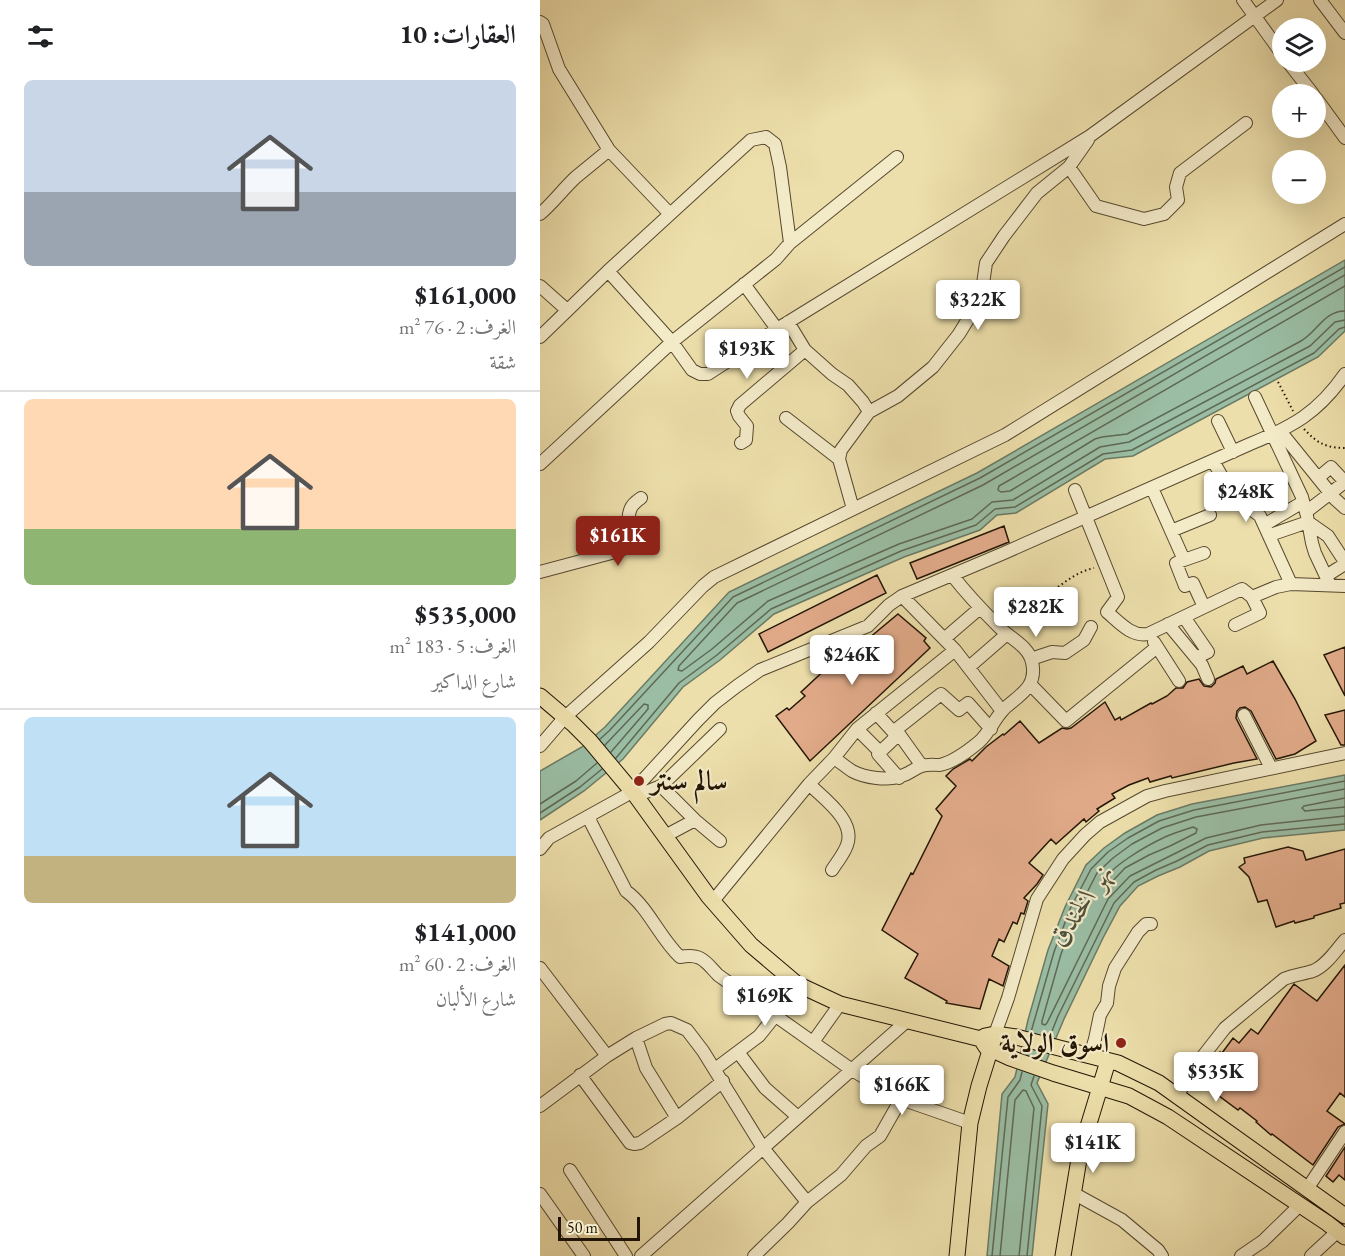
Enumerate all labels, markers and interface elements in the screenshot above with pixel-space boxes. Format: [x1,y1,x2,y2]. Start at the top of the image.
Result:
text: العقارات: 10 [399,17,516,51]
map controls [1272,18,1326,204]
button: layers [1272,18,1326,72]
icon: filters [24,20,57,53]
button: + [1272,84,1326,138]
icon: home [216,119,324,227]
button: − [1272,150,1326,204]
text: $161,000 [415,278,516,312]
pin: $322K [936,280,1020,331]
text: $322K [950,286,1006,312]
text: الغرف: 2 · 76 m² [399,314,516,340]
pin: $193K [705,329,789,380]
text: $193K [719,335,775,361]
text: شقة [490,349,516,375]
icon: home [216,438,324,546]
pin: $248K [1204,472,1288,523]
text: $248K [1218,478,1274,504]
pin: $161K [576,516,660,567]
text: $161K [590,522,646,548]
pin: $282K [994,587,1078,638]
text: $282K [1008,593,1064,619]
text: $535,000 [415,597,516,631]
text: الغرف: 5 · 183 m² [389,633,516,659]
pin: $246K [810,635,894,686]
text: $246K [824,641,880,667]
text: شارع الداكير [432,668,516,694]
icon: home [216,756,324,864]
place label: سالم سنتر [648,763,728,805]
marker: سالم سنتر [632,774,646,788]
water label: نهر الخندق [1039,855,1122,953]
text: $141,000 [415,915,516,949]
text: الغرف: 2 · 60 m² [399,951,516,977]
pin: $169K [723,976,807,1027]
text: $169K [737,982,793,1008]
text: شارع الألبان [436,986,516,1012]
place label: اسوق الولاية [1001,1025,1109,1060]
marker: اسوق الولاية [1114,1036,1128,1050]
pin: $535K [1174,1052,1258,1103]
text: $535K [1188,1058,1244,1084]
pin: $166K [860,1065,944,1116]
text: $166K [874,1071,930,1097]
pin: $141K [1051,1123,1135,1174]
text: $141K [1065,1129,1121,1155]
scale bar [558,1214,640,1242]
text: 50 m [567,1217,598,1238]

